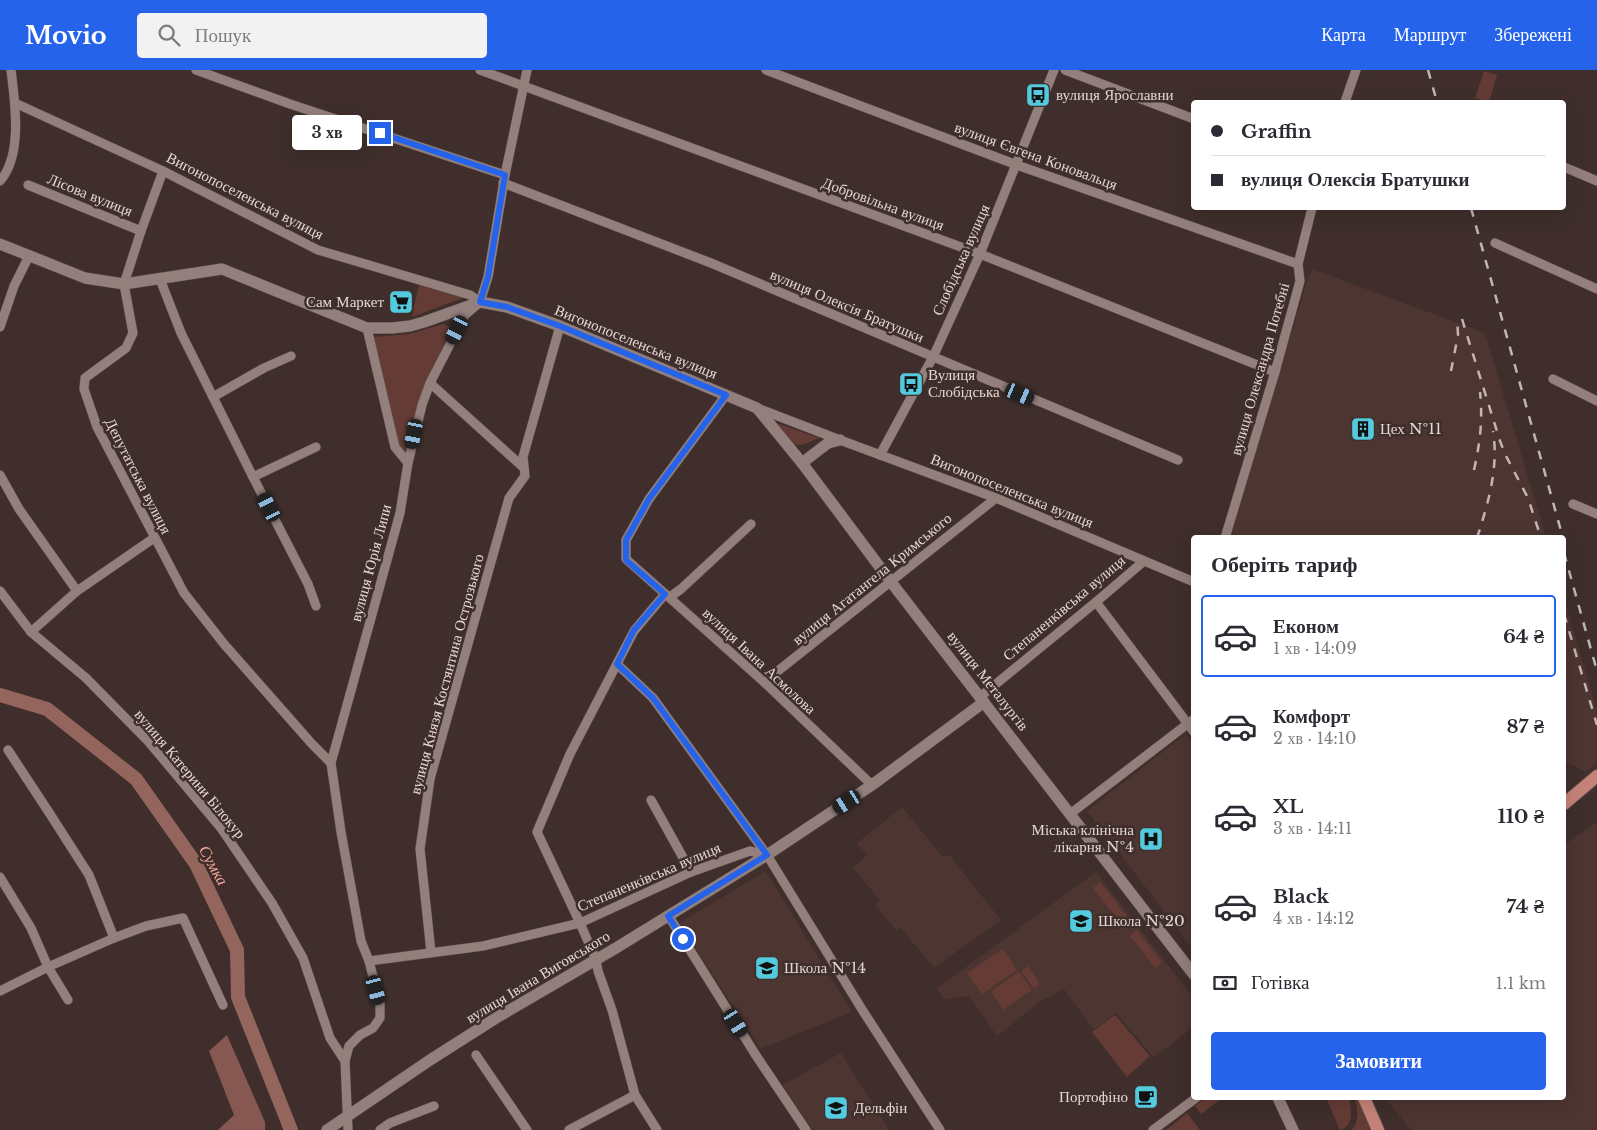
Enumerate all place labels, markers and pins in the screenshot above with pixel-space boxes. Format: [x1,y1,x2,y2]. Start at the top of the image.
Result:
bus stop icon: вулиця Ярославни [1025,82,1051,108]
place label: вулиця Ярославни [1056,85,1173,104]
supermarket icon: Сам Маркет [388,289,414,315]
place label: Сам Маркет [306,292,384,311]
place label: Вулиця Слобідська [928,365,1000,401]
bus stop icon: Вулиця Слобідська [898,371,924,397]
building icon: Цех №11 [1350,416,1376,442]
place label: Цех №11 [1380,419,1442,438]
place label: Міська клінічна лікарня №4 [1032,820,1134,856]
hospital icon: Міська клінічна лікарня №4 [1138,826,1164,852]
school or university icon: Школа №20 [1068,908,1094,934]
place label: Школа №20 [1098,911,1185,930]
school or university icon: Школа №14 [754,955,780,981]
place label: Школа №14 [784,958,866,977]
cafe icon: Портофіно [1133,1084,1159,1110]
place label: Портофіно [1059,1087,1128,1106]
school or university icon: Дельфін [823,1095,849,1121]
place label: Дельфін [854,1098,907,1117]

